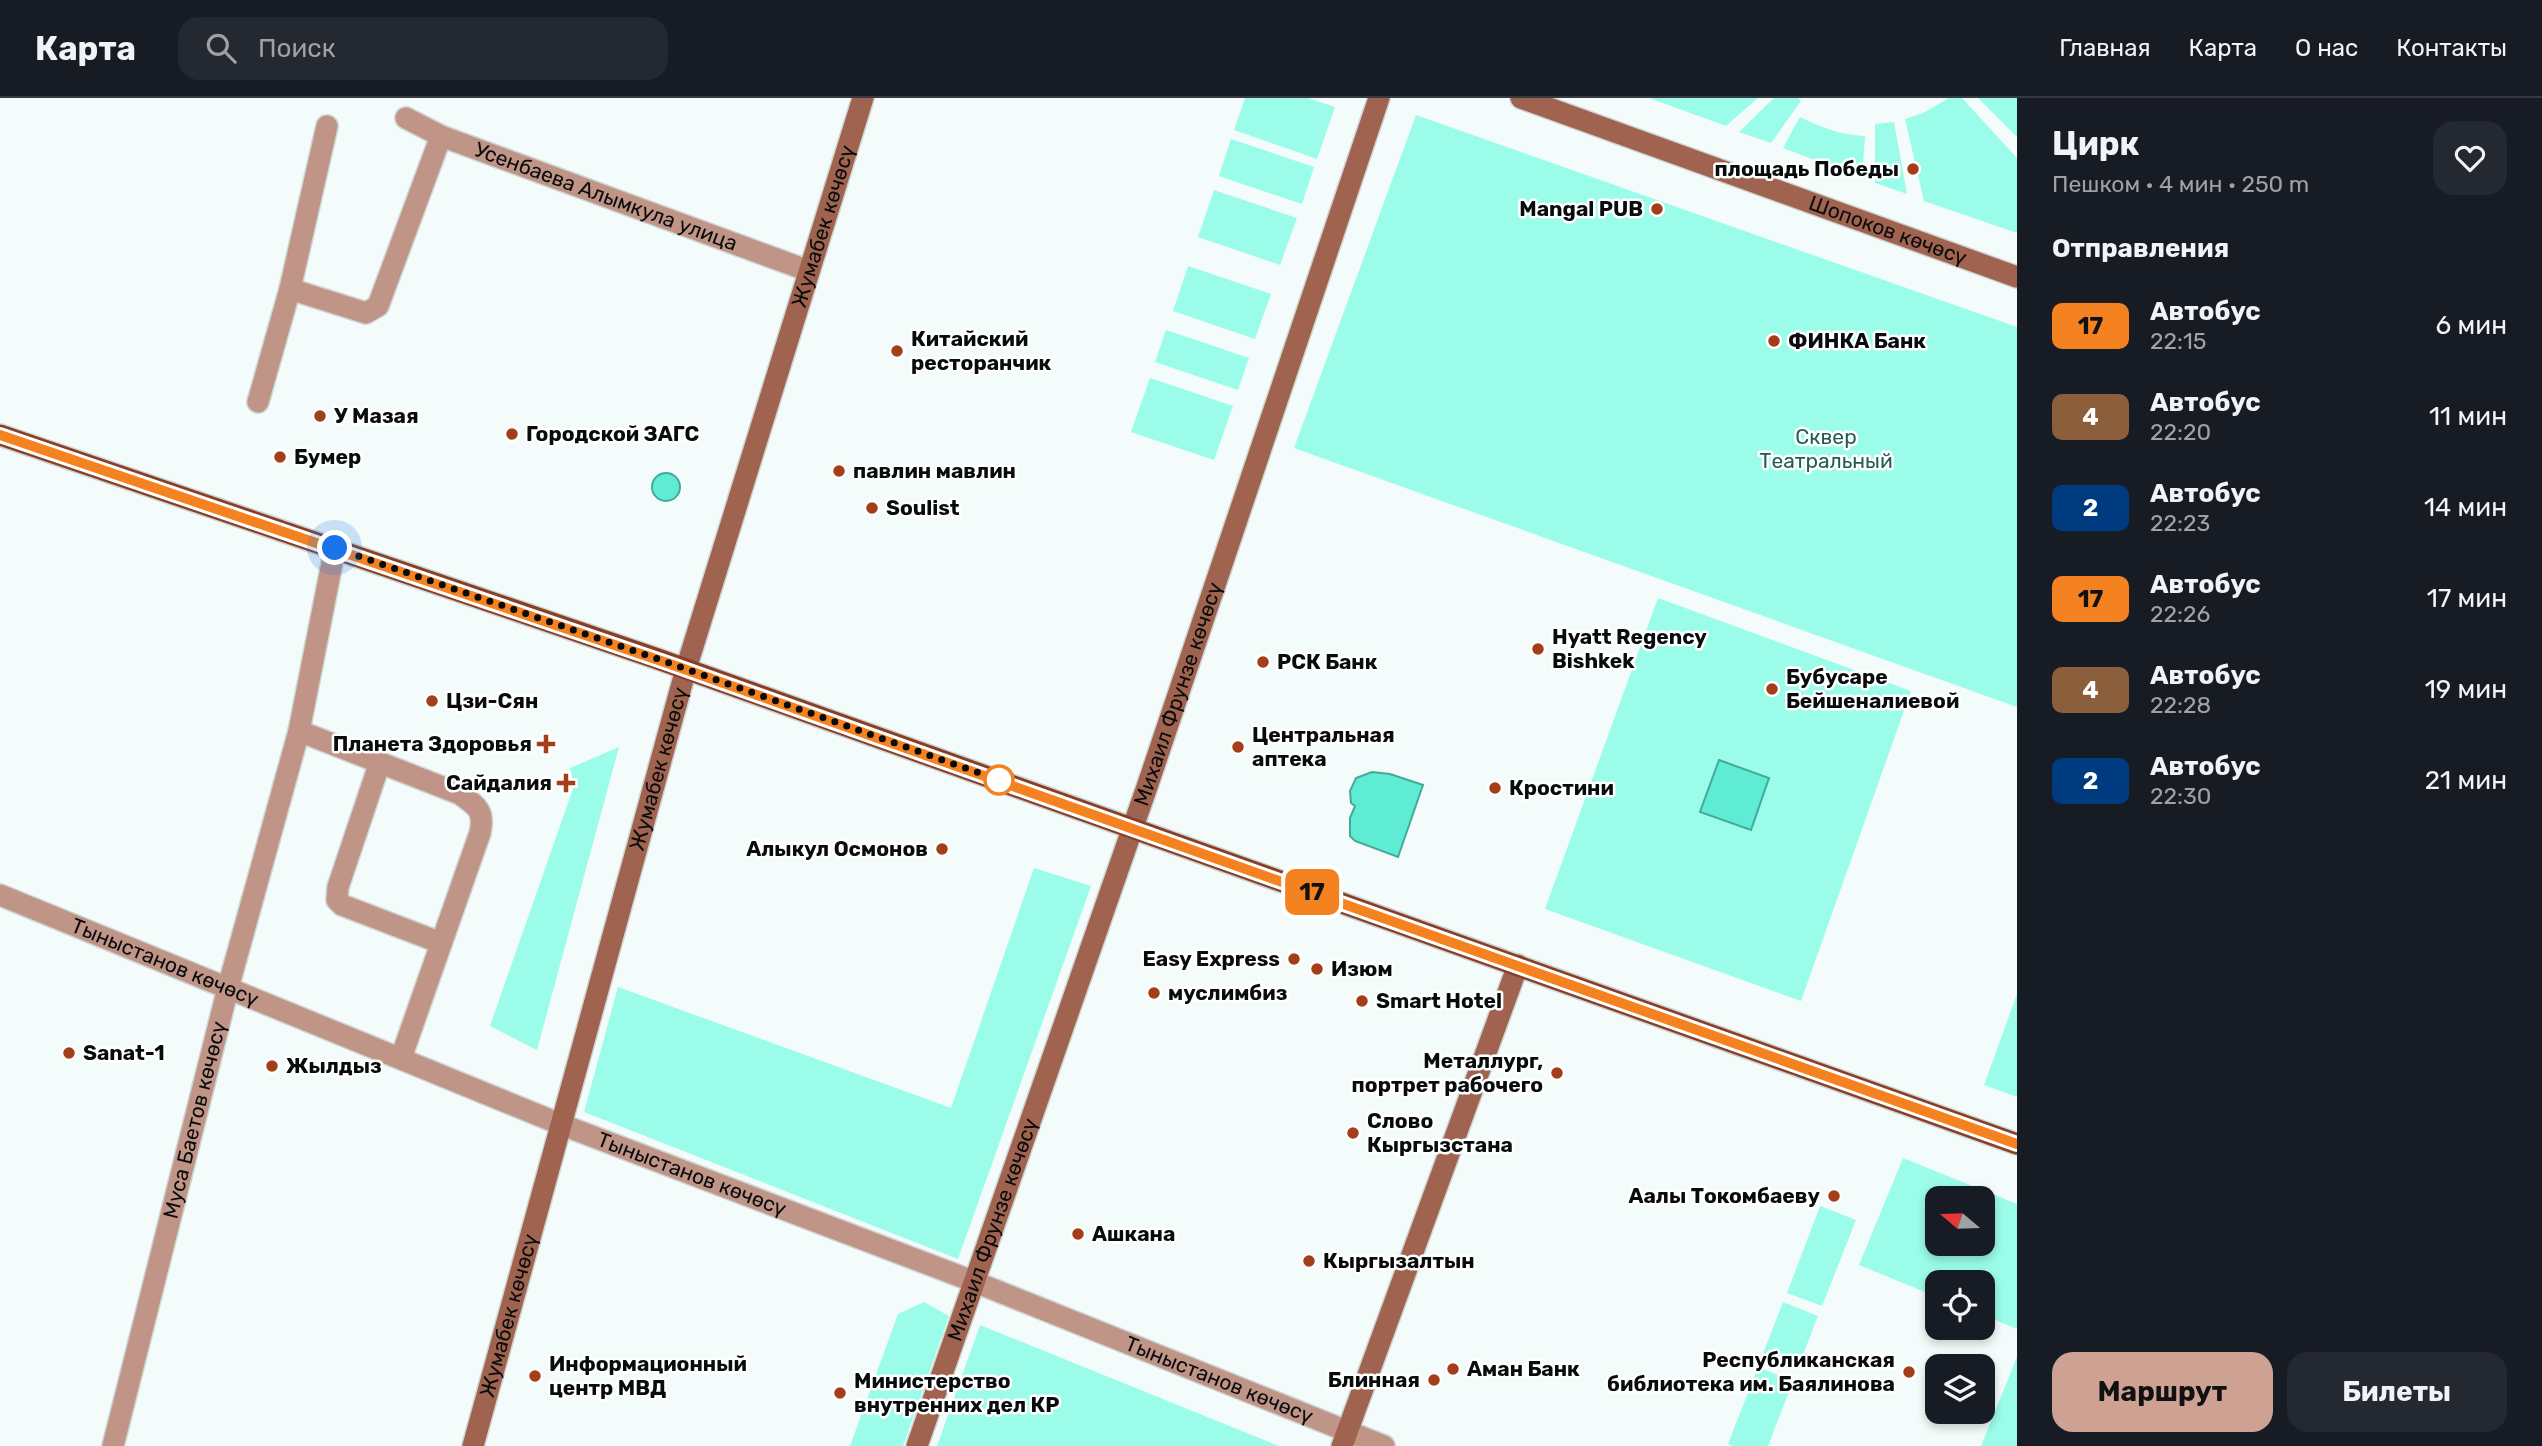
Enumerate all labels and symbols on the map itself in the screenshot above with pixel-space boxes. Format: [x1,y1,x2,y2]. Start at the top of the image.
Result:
street label: Усенбаева Алымкула улица [471,136,741,256]
street label: Жумабек көчөсү [786,142,860,310]
place label: площадь Победы [1715,156,1899,181]
marker: площадь Победы [1905,161,1921,177]
street label: Шопоков көчөсү [1806,190,1970,270]
place label: Mangal PUB [1519,196,1643,221]
marker: Mangal PUB [1649,201,1665,217]
place label: Китайский ресторанчик [911,326,1052,375]
place label: ФИНКА Банк [1788,328,1926,353]
marker: ФИНКА Банк [1766,333,1782,349]
marker: Китайский ресторанчик [889,343,905,359]
place label: У Мазая [334,403,419,428]
marker: У Мазая [312,408,328,424]
place label: Городской ЗАГС [526,421,699,446]
park label: Сквер Театральный [1759,424,1893,473]
marker: Городской ЗАГС [504,426,520,442]
place label: Бумер [294,444,361,469]
marker: Бумер [272,449,288,465]
place label: павлин мавлин [853,458,1016,483]
marker: павлин мавлин [831,463,847,479]
place label: Soulist [886,495,960,520]
marker: Soulist [864,500,880,516]
your location [317,530,352,565]
street label: Михаил Фрунзе көчөсү [1128,579,1227,809]
place label: Hyatt Regency Bishkek [1552,624,1707,673]
marker: Hyatt Regency Bishkek [1530,641,1546,657]
place label: РСК Банк [1277,649,1378,674]
marker: РСК Банк [1255,654,1271,670]
place label: Бубусаре Бейшеналиевой [1786,664,1959,713]
marker: Бубусаре Бейшеналиевой [1764,681,1780,697]
street label: Жумабек көчөсү [624,684,692,853]
place label: Цзи-Сян [446,688,538,713]
marker: Цзи-Сян [424,693,440,709]
place label: Центральная аптека [1252,722,1395,771]
place label: Планета Здоровья [333,731,532,756]
marker: Планета Здоровья [538,736,554,752]
marker: Центральная аптека [1230,739,1246,755]
unlabelled marker [984,765,1014,795]
place label: Сайдалия [446,770,552,795]
marker: Сайдалия [558,775,574,791]
place label: Кростини [1509,775,1614,800]
marker: Кростини [1487,780,1503,796]
place label: Алыкул Осмонов [746,836,928,861]
marker: Алыкул Осмонов [934,841,950,857]
line badge: 17 [1280,869,1344,915]
street label: Тыныстанов көчөсү [68,912,262,1011]
place label: Easy Express [1142,946,1280,971]
marker: Easy Express [1286,951,1302,967]
place label: Изюм [1331,956,1393,981]
marker: Изюм [1309,961,1325,977]
place label: муслимбиз [1168,980,1287,1005]
marker: муслимбиз [1146,985,1162,1001]
place label: Smart Hotel [1376,988,1502,1013]
marker: Smart Hotel [1354,993,1370,1009]
street label: Муса Баетов көчөсү [158,1019,231,1221]
place label: Sanat-1 [83,1040,165,1065]
marker: Sanat-1 [61,1045,77,1061]
place label: Металлург, портрет рабочего [1352,1048,1543,1097]
place label: Жылдыз [286,1053,382,1078]
marker: Жылдыз [264,1058,280,1074]
marker: Металлург, портрет рабочего [1549,1065,1565,1081]
place label: Слово Кыргызстана [1367,1108,1513,1157]
street label: Михаил Фрунзе көчөсү [942,1115,1042,1344]
marker: Слово Кыргызстана [1345,1125,1361,1141]
street label: Тыныстанов көчөсү [594,1126,790,1221]
place label: Аалы Токомбаеву [1628,1183,1821,1208]
north arrow [1925,1186,1995,1256]
marker: Аалы Токомбаеву [1826,1188,1842,1204]
place label: Ашкана [1092,1221,1175,1246]
marker: Ашкана [1070,1226,1086,1242]
street label: Жумабек көчөсү [474,1231,543,1400]
place label: Кыргызалтын [1323,1248,1475,1273]
marker: Кыргызалтын [1301,1253,1317,1269]
street label: Тыныстанов көчөсү [1122,1331,1317,1428]
place label: Республиканская библиотека им. Баялинова [1607,1347,1895,1396]
place label: Информационный центр МВД [549,1351,747,1400]
place label: Аман Банк [1467,1356,1580,1381]
marker: Аман Банк [1445,1361,1461,1377]
marker: Республиканская библиотека им. Баялинова [1901,1364,1917,1380]
place label: Блинная [1328,1367,1420,1392]
marker: Информационный центр МВД [527,1368,543,1384]
place label: Министерство внутренних дел КР [854,1368,1059,1417]
marker: Блинная [1426,1372,1442,1388]
marker: Министерство внутренних дел КР [832,1385,848,1401]

